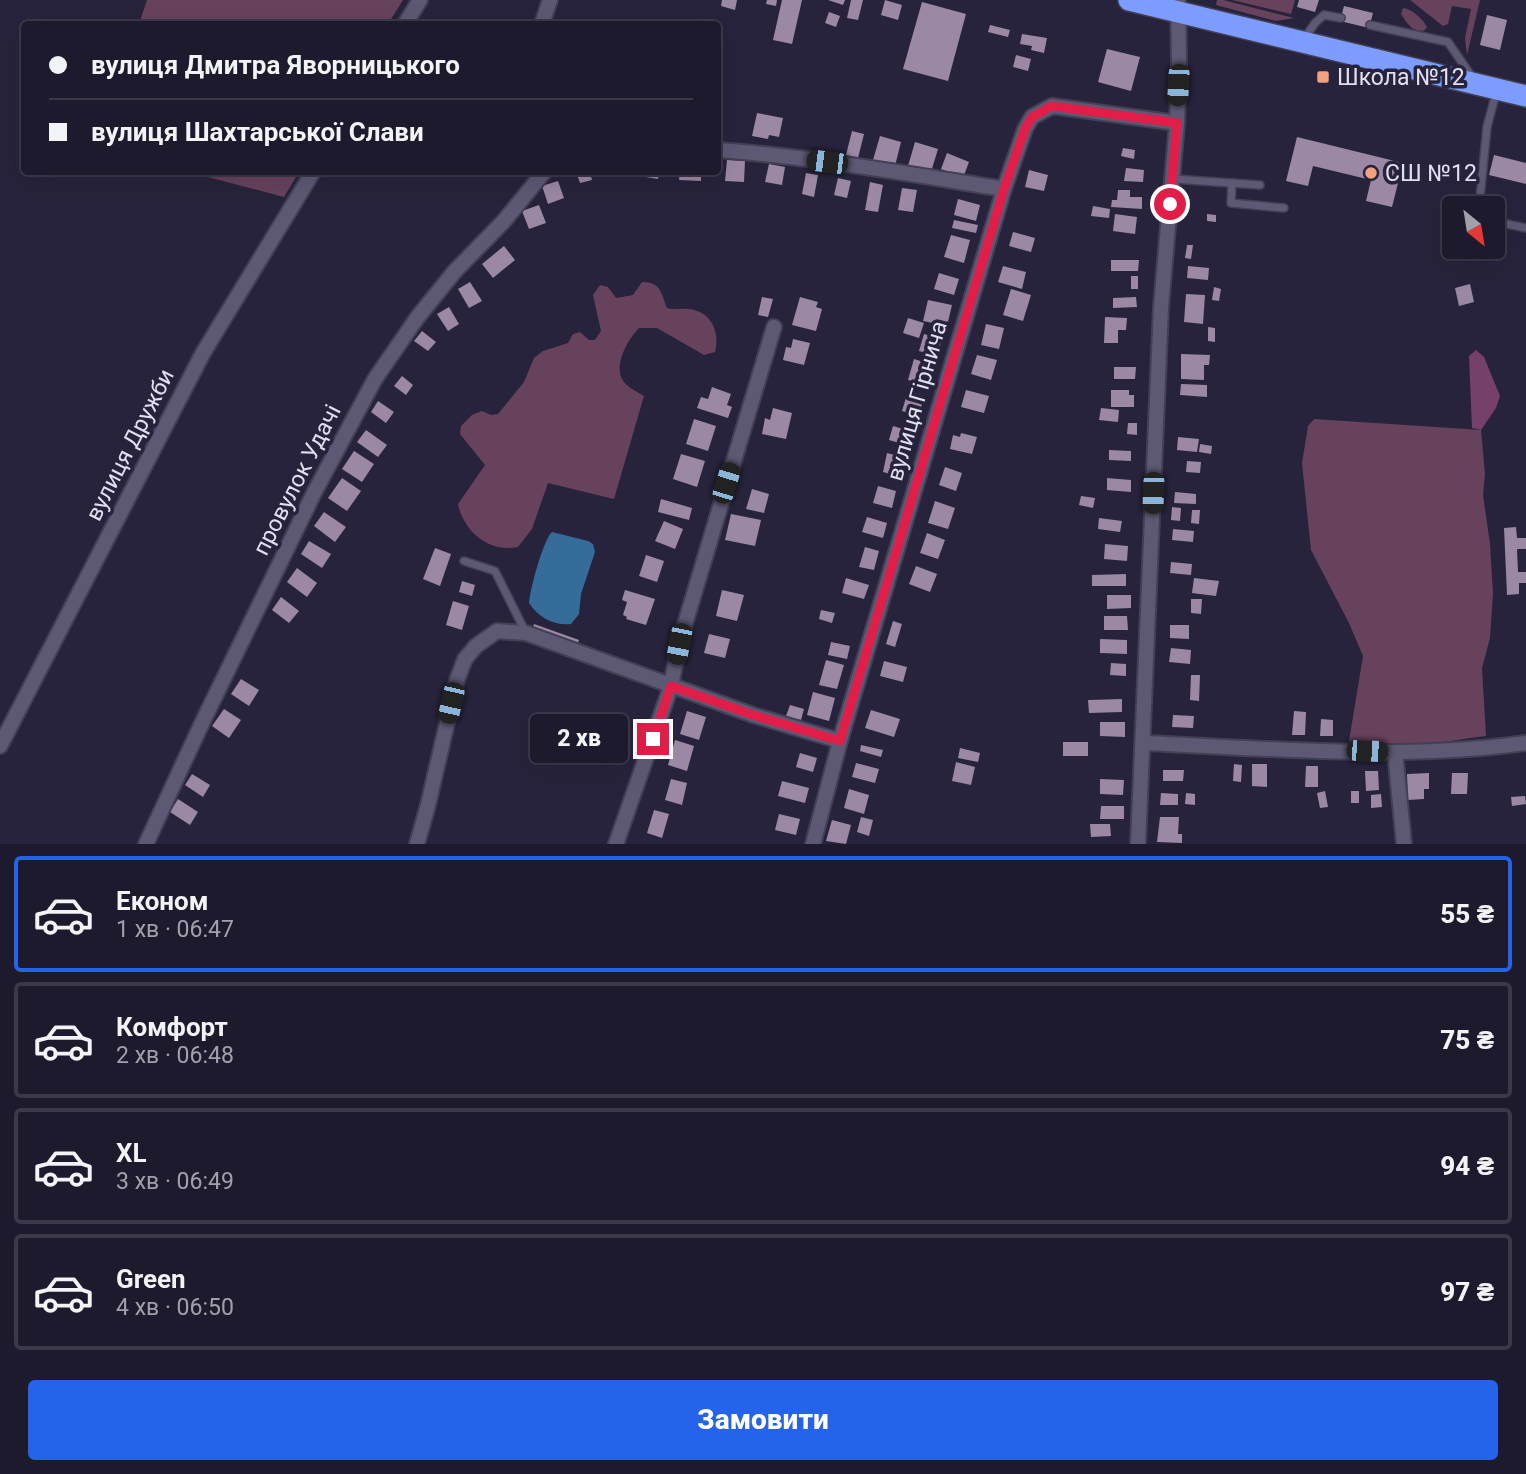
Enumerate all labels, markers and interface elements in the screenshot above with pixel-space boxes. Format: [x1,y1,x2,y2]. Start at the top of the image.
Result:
text: вулиця Дмитра Яворницького [91,50,460,80]
car [1167,63,1190,107]
place label: Школа №12 [1337,64,1465,91]
marker: Школа №12 [1315,69,1331,85]
text: вулиця Шахтарської Слави [91,117,424,147]
car [805,149,850,175]
place label: СШ №12 [1385,160,1477,187]
marker: СШ №12 [1363,165,1379,181]
route start [1154,188,1186,220]
north arrow [1442,196,1505,259]
map controls [1442,196,1505,259]
street label: вулиця Гірнича [881,318,953,484]
street label: вулиця Дружби [80,365,180,525]
street label: провулок Удачі [247,400,347,560]
car [710,460,743,506]
car [1142,472,1165,514]
car [665,621,694,667]
car [437,680,466,726]
callout: 2 хв [530,714,628,764]
route end [637,723,669,755]
text: 2 хв [557,725,601,752]
car [1346,740,1389,762]
icon: car [32,883,95,946]
text: Економ [116,886,208,916]
text: 55 ₴ [1440,899,1494,929]
text: 1 хв · 06:47 [116,916,234,943]
icon: car [32,1009,95,1072]
text: Комфорт [116,1012,228,1042]
text: 75 ₴ [1440,1025,1494,1055]
text: 2 хв · 06:48 [116,1042,234,1069]
icon: car [32,1135,95,1198]
text: XL [116,1138,147,1168]
text: 94 ₴ [1440,1151,1494,1181]
text: 3 хв · 06:49 [116,1168,234,1195]
icon: car [32,1261,95,1324]
text: Green [116,1264,186,1294]
text: 97 ₴ [1440,1277,1494,1307]
text: 4 хв · 06:50 [116,1294,234,1321]
button: Замовити [28,1380,1498,1460]

